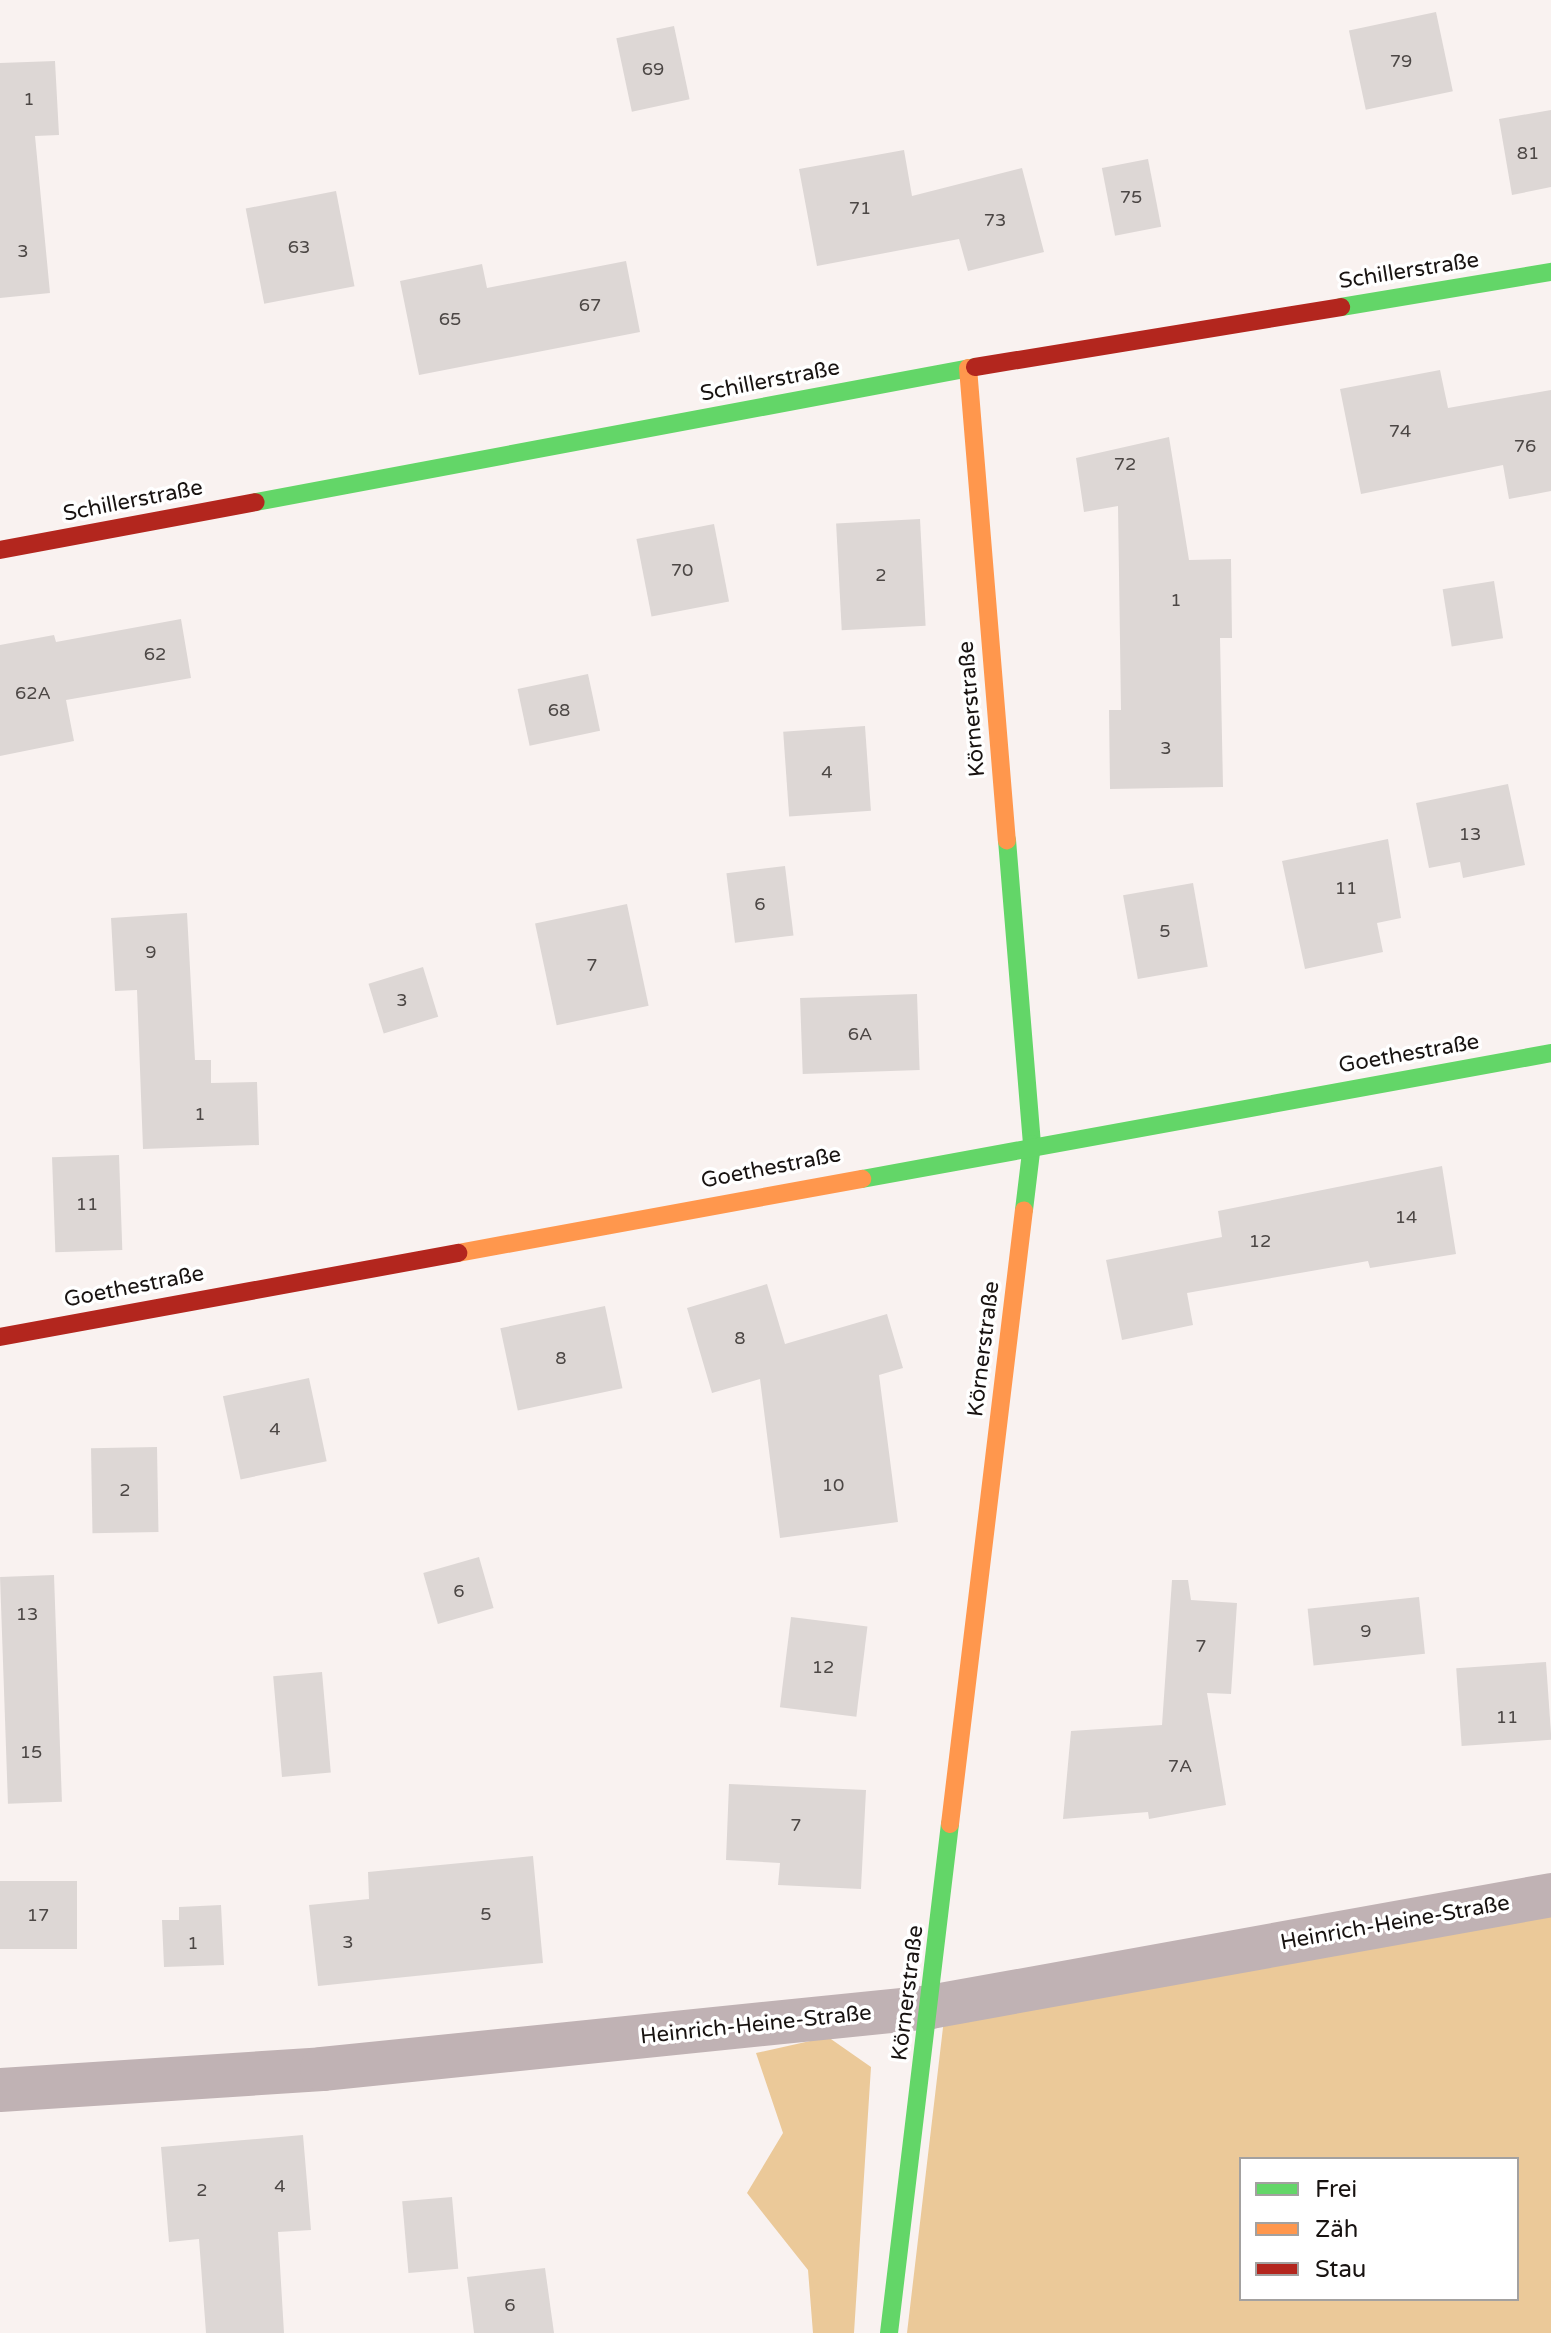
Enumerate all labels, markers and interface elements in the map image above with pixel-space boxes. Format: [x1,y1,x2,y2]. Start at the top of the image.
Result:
house number: 79 [1390,50,1412,72]
house number: 69 [642,58,664,80]
house number: 1 [23,88,35,110]
house number: 81 [1517,142,1539,164]
house number: 75 [1120,186,1142,208]
house number: 71 [849,197,871,219]
house number: 73 [984,209,1006,231]
house number: 63 [288,236,310,258]
house number: 3 [17,240,29,262]
street label: Schillerstraße [1337,247,1481,295]
house number: 67 [579,294,601,316]
house number: 65 [439,308,461,330]
street label: Schillerstraße [698,355,842,407]
house number: 74 [1389,420,1411,442]
house number: 76 [1514,435,1536,457]
house number: 72 [1114,453,1136,475]
street label: Schillerstraße [61,475,205,527]
house number: 70 [671,559,693,581]
house number: 2 [875,564,887,586]
house number: 1 [1170,589,1182,611]
street label: Körnerstraße [953,640,991,778]
house number: 62 [144,643,166,665]
house number: 62A [15,682,51,704]
house number: 68 [548,699,570,721]
house number: 3 [1160,737,1172,759]
house number: 4 [821,761,833,783]
house number: 13 [1459,823,1481,845]
house number: 11 [1335,877,1357,899]
house number: 6 [754,893,766,915]
house number: 5 [1159,920,1171,942]
house number: 9 [145,941,157,963]
house number: 7 [586,954,598,976]
house number: 3 [396,989,408,1011]
house number: 6A [848,1023,872,1045]
street label: Goethestraße [1337,1029,1481,1079]
house number: 1 [194,1103,206,1125]
street label: Goethestraße [699,1141,843,1195]
house number: 11 [76,1193,98,1215]
house number: 14 [1395,1206,1417,1228]
house number: 12 [1249,1230,1271,1252]
street label: Goethestraße [62,1260,206,1314]
street label: Körnerstraße [963,1280,1005,1418]
house number: 8 [734,1327,746,1349]
house number: 8 [555,1347,567,1369]
house number: 4 [269,1418,281,1440]
house number: 10 [822,1474,844,1496]
house number: 2 [119,1479,131,1501]
house number: 6 [453,1580,465,1602]
house number: 13 [16,1603,38,1625]
house number: 9 [1360,1620,1372,1642]
house number: 7 [1195,1635,1207,1657]
house number: 12 [812,1656,834,1678]
house number: 11 [1496,1706,1518,1728]
house number: 15 [20,1741,42,1763]
house number: 7A [1168,1755,1192,1777]
house number: 7 [790,1814,802,1836]
street label: Heinrich-Heine-Straße [1278,1890,1512,1956]
house number: 5 [480,1903,492,1925]
house number: 17 [27,1904,49,1926]
street label: Körnerstraße [887,1924,929,2062]
house number: 3 [342,1931,354,1953]
house number: 1 [187,1932,199,1954]
street label: Heinrich-Heine-Straße [639,2000,873,2050]
legend [1239,2157,1519,2301]
house number: 4 [274,2175,286,2197]
text: Frei [1315,2175,1357,2204]
house number: 2 [196,2179,208,2201]
text: Zäh [1315,2215,1358,2244]
text: Stau [1315,2255,1366,2284]
house number: 6 [504,2294,516,2316]

